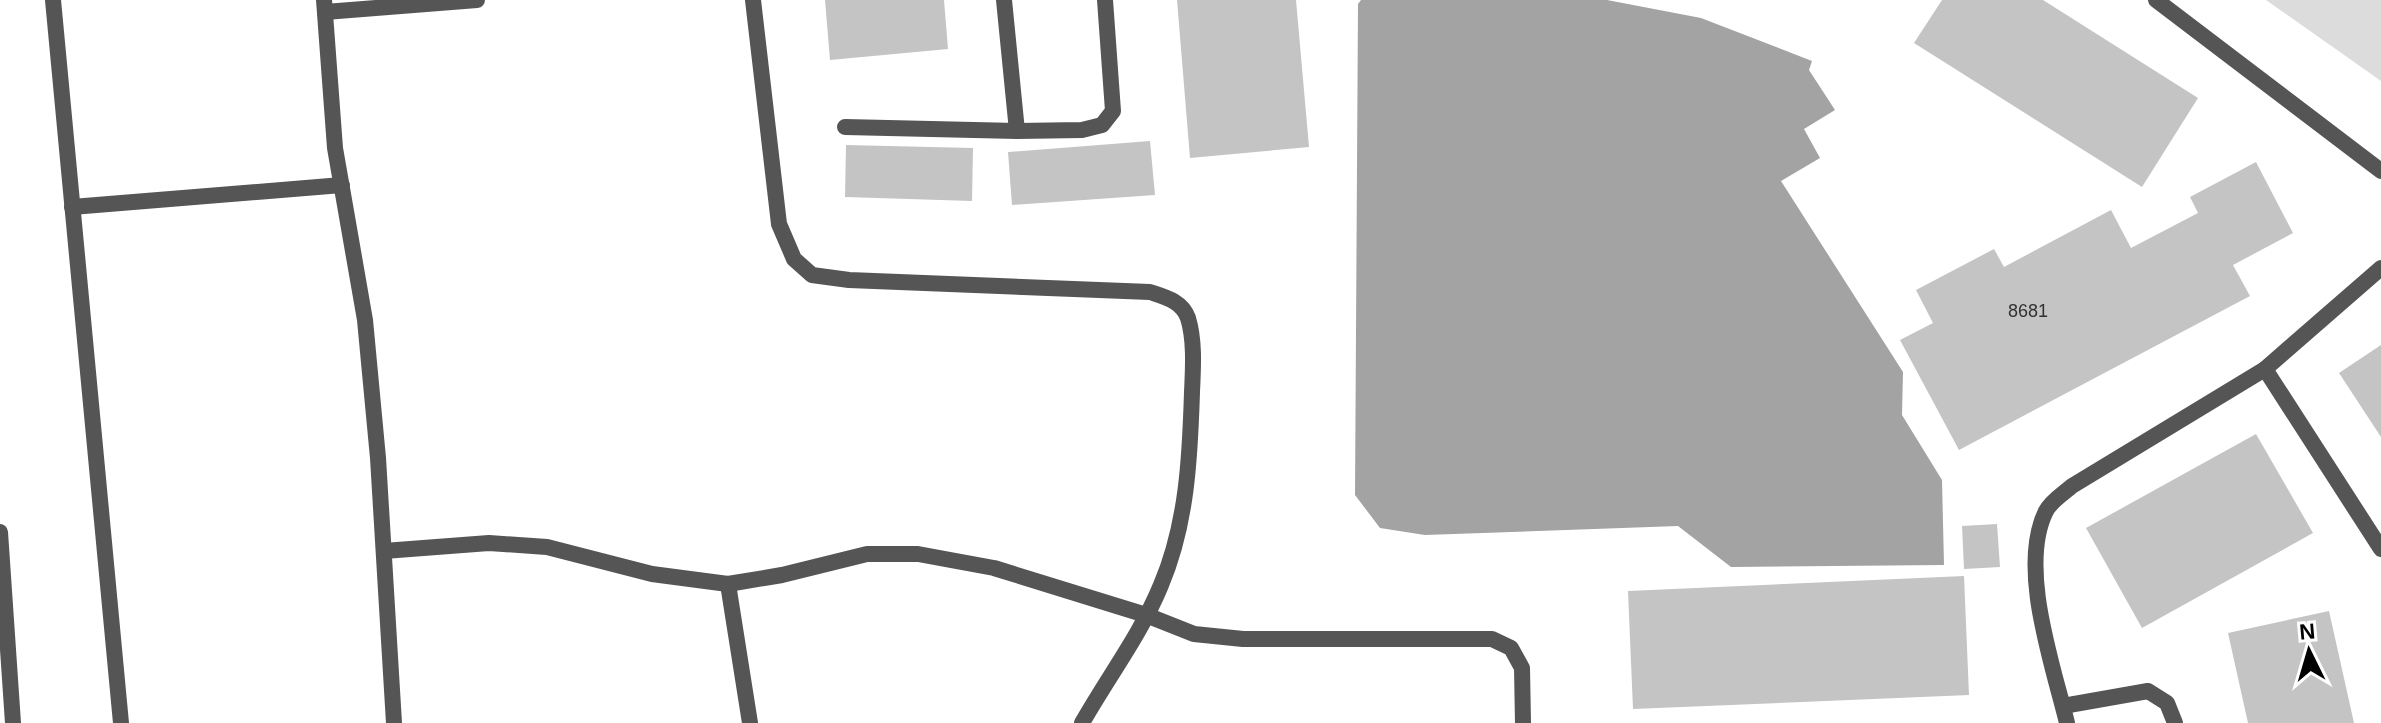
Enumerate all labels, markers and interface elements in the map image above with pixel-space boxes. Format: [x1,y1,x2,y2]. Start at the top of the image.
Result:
house number: 8681 [2008,301,2048,321]
north arrow [2269,611,2349,691]
text: N [2298,618,2316,645]

